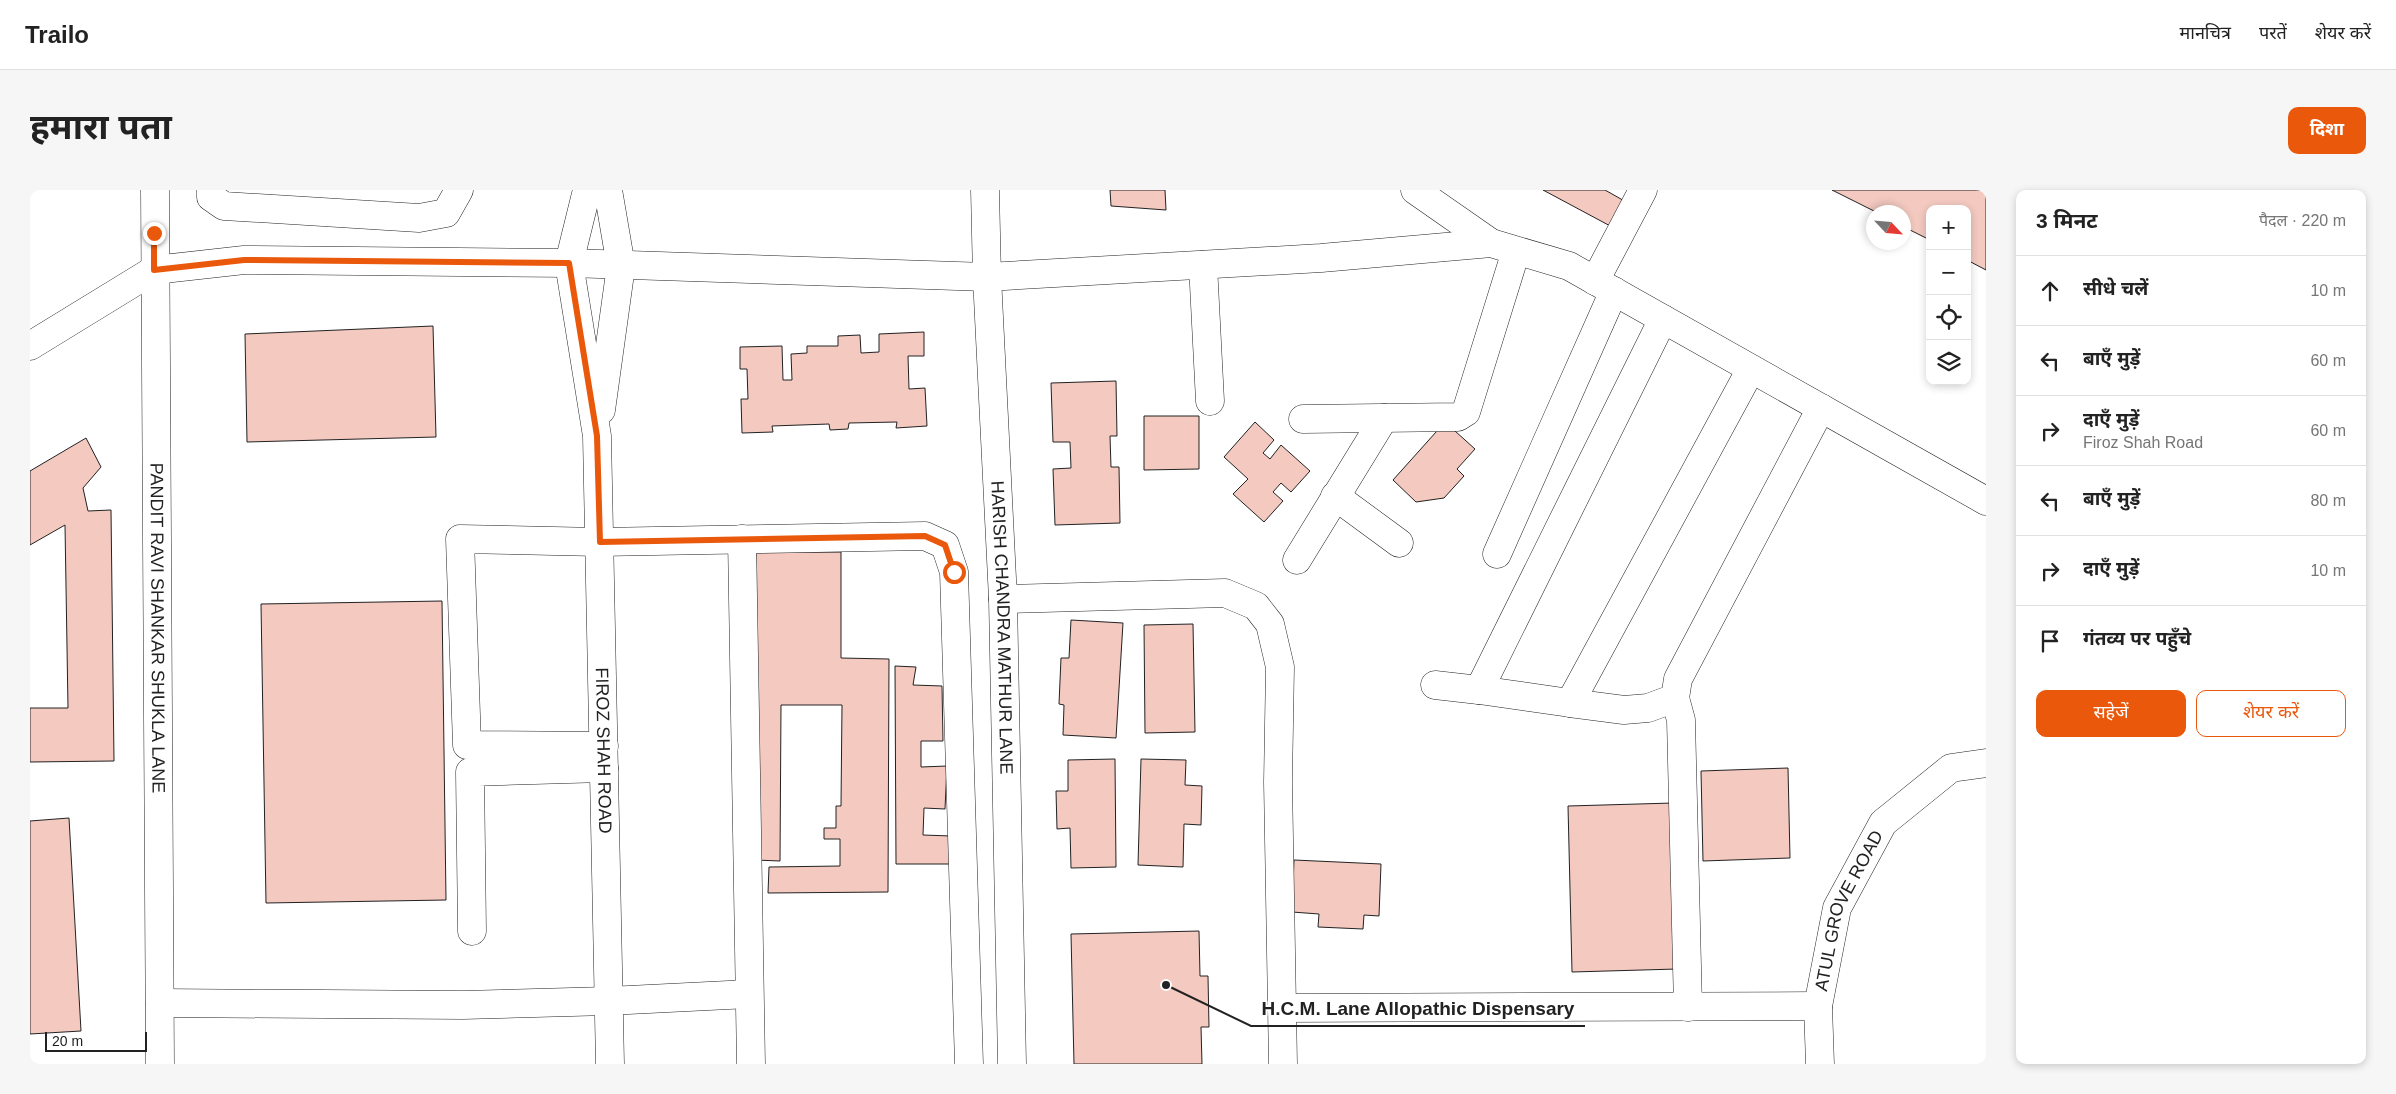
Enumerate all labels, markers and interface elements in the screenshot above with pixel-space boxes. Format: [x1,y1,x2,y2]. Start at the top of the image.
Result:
text: Trailo [25,21,89,48]
text: मानचित्र [2179,23,2231,43]
text: परतें [2259,23,2287,43]
text: शेयर करें [2315,23,2371,43]
text: हमारा पता [30,107,172,146]
button: दिशा [2288,107,2366,154]
north arrow [1866,205,1911,250]
map controls [1926,205,1971,385]
button: + [1926,205,1971,250]
text: 3 मिनट [2036,209,2098,232]
text: पैदल · 220 m [2259,212,2346,229]
route end [143,222,166,245]
button: − [1926,250,1971,295]
icon: ahead [2036,277,2064,305]
text: सीधे चलें [2083,278,2148,299]
text: 10 m [2310,282,2346,299]
button: locate [1926,295,1971,340]
button: layers [1926,340,1971,385]
icon: left [2036,347,2064,375]
text: बाएँ मुड़ें [2083,348,2140,369]
text: 60 m [2310,352,2346,369]
text: दाएँ मुड़ें [2083,409,2139,430]
icon: right [2036,417,2064,445]
text: 60 m [2310,422,2346,439]
text: Firoz Shah Road [2083,434,2203,451]
street label: PANDIT RAVI SHANKAR SHUKLA LANE [147,463,168,793]
street label: HARISH CHANDRA MATHUR LANE [987,480,1016,775]
icon: left [2036,487,2064,515]
text: बाएँ मुड़ें [2083,488,2140,509]
text: 80 m [2310,492,2346,509]
icon: right [2036,557,2064,585]
text: दाएँ मुड़ें [2083,558,2139,579]
route start [943,561,966,584]
text: 10 m [2310,562,2346,579]
icon: arrive [2036,627,2064,655]
text: गंतव्य पर पहुँचे [2083,628,2191,649]
street label: FIROZ SHAH ROAD [592,667,615,834]
button: सहेजें [2036,690,2186,737]
button: शेयर करें [2196,690,2346,737]
street label: ATUL GROVE ROAD [1811,827,1887,993]
callout: H.C.M. Lane Allopathic Dispensary [1251,992,1585,1026]
text: H.C.M. Lane Allopathic Dispensary [1262,998,1575,1019]
scale bar [45,1029,148,1052]
text: 20 m [52,1033,83,1049]

